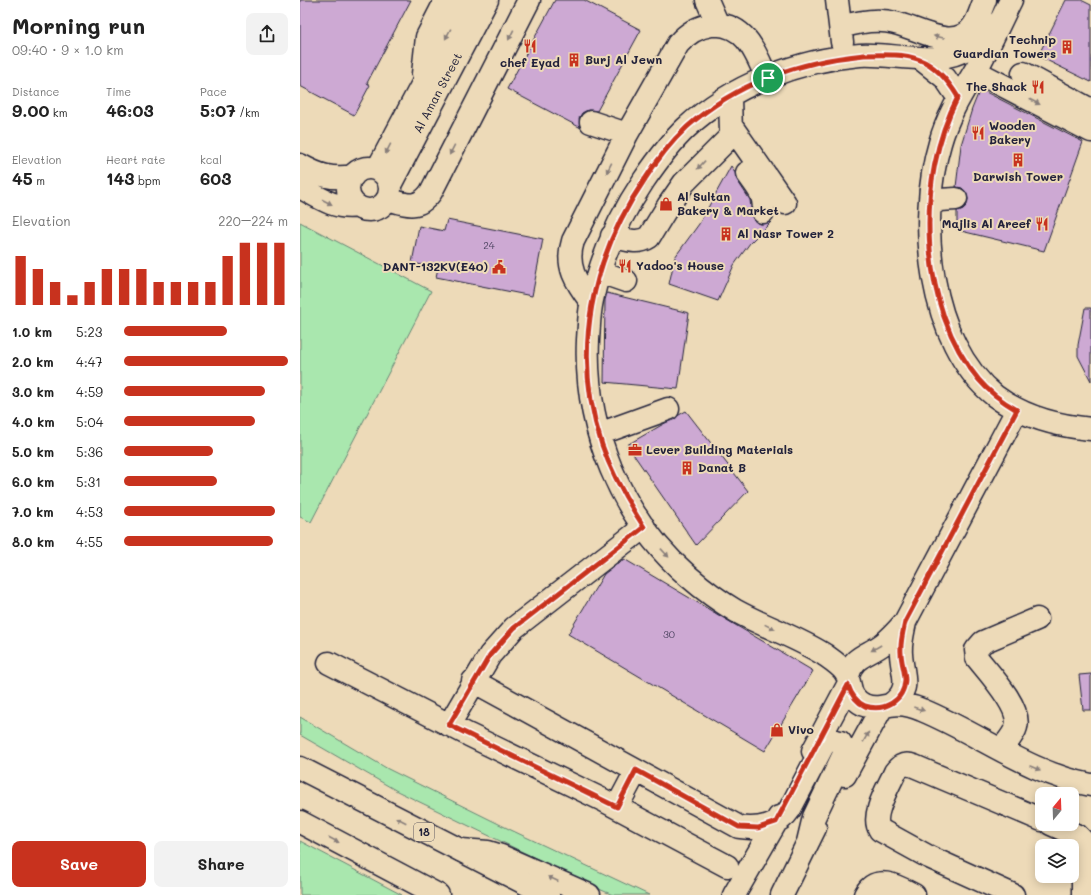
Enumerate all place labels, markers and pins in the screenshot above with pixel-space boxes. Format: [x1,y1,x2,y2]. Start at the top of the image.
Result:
place label: Technip Guardian Towers [953,31,1056,61]
restaurant icon: chef Eyad [522,38,538,54]
building icon: Technip Guardian Towers [1059,39,1075,55]
place label: Burj Al Jewn [585,51,662,67]
building icon: Burj Al Jewn [566,52,582,68]
place label: chef Eyad [500,54,560,70]
pin [751,61,785,95]
place label: The Shack [966,78,1027,94]
restaurant icon: The Shack [1030,79,1046,95]
place label: Wooden Bakery [989,117,1036,147]
restaurant icon: Wooden Bakery [970,125,986,141]
building icon: Darwish Tower [1010,152,1026,168]
place label: Darwish Tower [973,168,1063,184]
place label: Al Sultan Bakery & Market [677,188,779,218]
shop icon: Al Sultan Bakery & Market [658,196,674,212]
place label: Majlis Al Areef [942,215,1032,231]
restaurant icon: Majlis Al Areef [1034,216,1050,232]
place label: Al Nasr Tower 2 [737,225,834,241]
building icon: Al Nasr Tower 2 [718,226,734,242]
place label: Yadoo's House [636,257,724,273]
place label: DANT-132KV(E40) [383,258,488,274]
restaurant icon: Yadoo's House [617,258,633,274]
public building icon: DANT-132KV(E40) [491,259,507,275]
place label: Lever Building Materials [646,441,793,457]
office icon: Lever Building Materials [627,442,643,458]
place label: Danat B [698,459,746,475]
building icon: Danat B [679,460,695,476]
place label: Vivo [788,721,814,737]
shop icon: Vivo [769,722,785,738]

